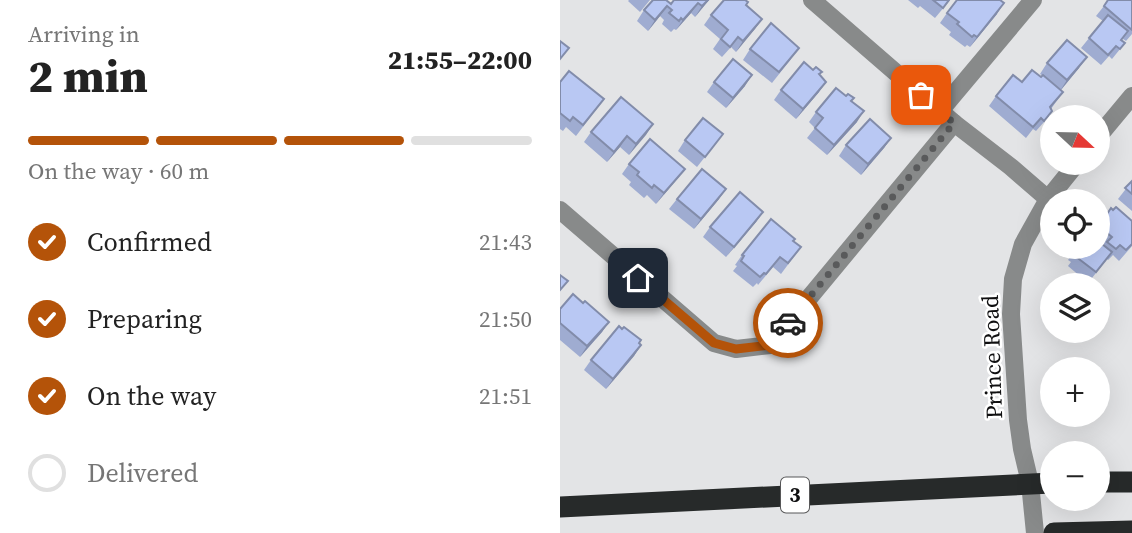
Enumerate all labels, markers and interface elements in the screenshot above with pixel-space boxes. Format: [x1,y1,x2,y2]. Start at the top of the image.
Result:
text: Arriving in [28,18,140,50]
text: 21:55–22:00 [388,42,532,78]
text: 2 min [28,44,148,107]
pin [891,65,951,125]
icon: bag [902,76,940,114]
north arrow [1040,105,1110,175]
map controls [1040,105,1110,511]
text: On the way · 60 m [28,155,209,187]
button: locate [1040,189,1110,259]
icon: check [28,223,66,261]
text: Confirmed [87,224,212,260]
text: 21:43 [479,226,532,258]
pin [608,248,668,308]
icon: home [619,259,657,297]
button: layers [1040,273,1110,343]
courier [753,288,823,358]
street label: Prince Road [974,294,1010,420]
icon: check [28,300,66,338]
text: Preparing [87,301,202,337]
text: 21:50 [479,303,532,335]
icon: car [769,304,807,342]
button: + [1040,357,1110,427]
icon: check [28,377,66,415]
text: On the way [87,378,216,414]
text: 21:51 [479,380,532,412]
button: − [1040,441,1110,511]
text: Delivered [87,455,198,491]
road number: 3 [781,477,809,512]

